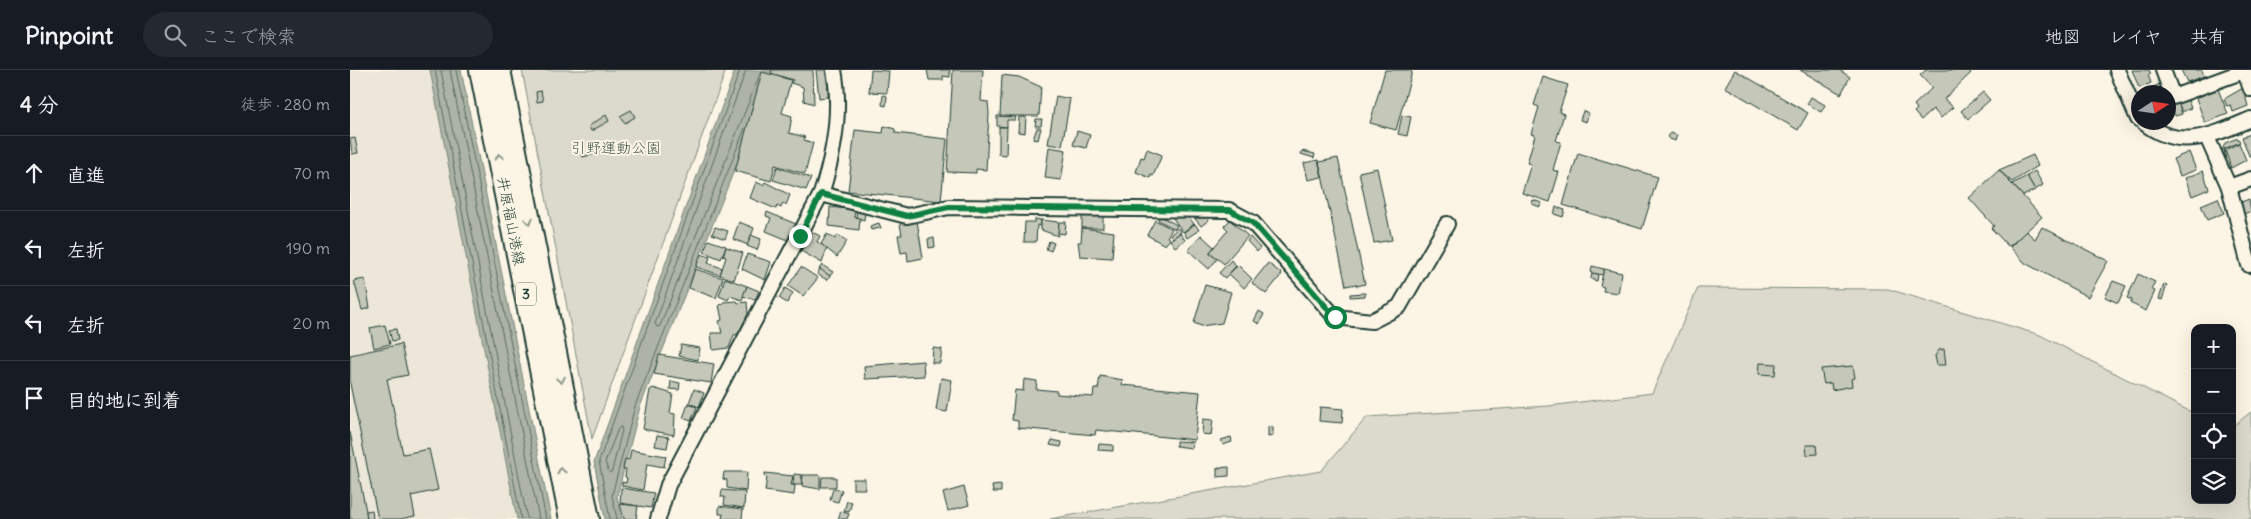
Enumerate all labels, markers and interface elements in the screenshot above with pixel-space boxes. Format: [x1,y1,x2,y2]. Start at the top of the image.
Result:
search box [143,12,493,57]
text: Pinpoint [25,20,113,50]
icon: search [161,21,189,49]
text: ここで検索 [201,24,296,48]
text: 地図 [2045,25,2081,48]
text: レイヤ [2109,25,2162,48]
text: 共有 [2190,25,2226,48]
north arrow [2131,85,2176,130]
text: 4 分 [20,91,58,118]
text: 徒歩 · 280 m [240,94,330,114]
park label: 引野運動公園 [571,138,661,157]
one-way arrow [494,153,504,162]
icon: ahead [20,159,48,187]
text: 直進 [67,163,105,187]
text: 70 m [294,163,330,183]
street label: 井原福山港線 [494,175,529,267]
one-way arrow [523,216,534,225]
route end [789,225,812,248]
icon: left [20,234,48,262]
text: 左折 [67,238,105,262]
text: 190 m [286,238,330,258]
road number: 3 [516,282,536,305]
route start [1324,306,1347,329]
icon: left [20,309,48,337]
text: 左折 [67,313,105,337]
text: 20 m [293,313,330,333]
map controls [2191,324,2236,504]
button: + [2191,324,2236,369]
button: − [2191,369,2236,414]
one-way arrow [555,376,565,385]
icon: arrive [20,384,48,412]
text: 目的地に到着 [67,388,181,412]
button: locate [2191,414,2236,459]
button: layers [2191,459,2236,504]
one-way arrow [557,467,567,476]

